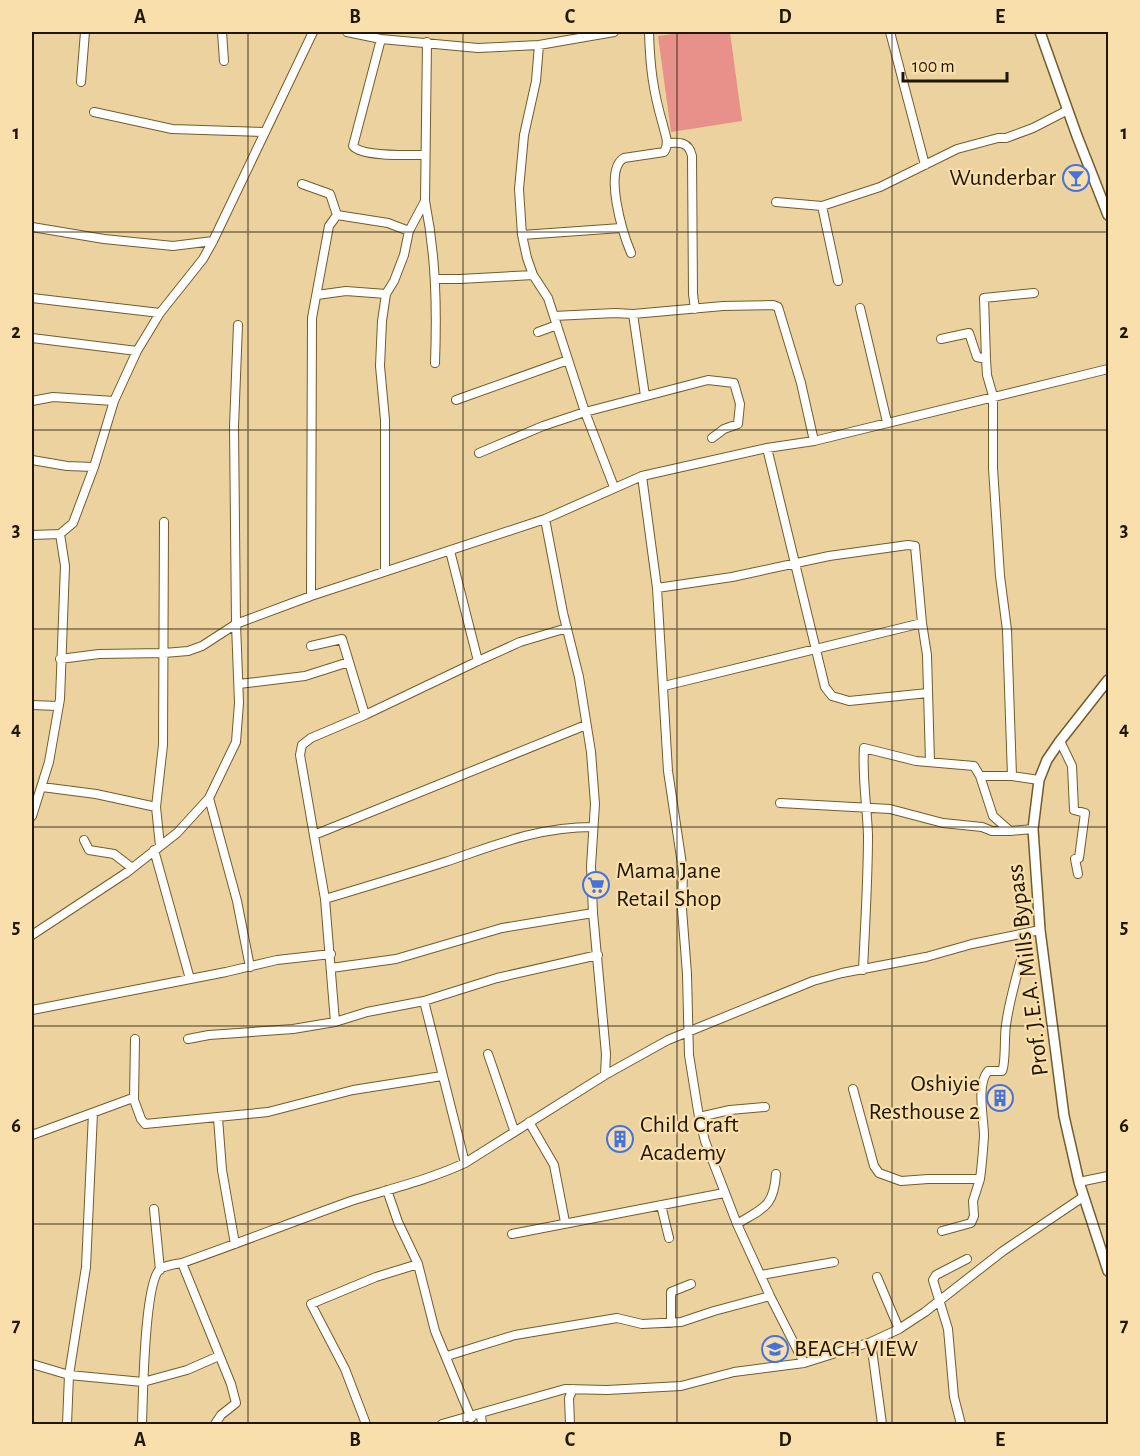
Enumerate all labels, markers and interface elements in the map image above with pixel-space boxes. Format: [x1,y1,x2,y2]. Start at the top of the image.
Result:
text: A [134,7,146,27]
text: B [349,7,361,27]
text: C [565,7,576,27]
text: D [778,7,792,27]
text: E [995,7,1005,27]
scale bar [903,45,1006,83]
text: 100 m [912,58,955,76]
text: 1 [12,123,20,143]
text: 1 [1120,123,1128,143]
bar icon: Wunderbar [1061,163,1091,193]
place label: Wunderbar [949,166,1056,190]
text: 2 [11,322,21,342]
text: 2 [1119,322,1129,342]
text: 3 [12,520,20,540]
text: 3 [1120,520,1128,540]
text: 4 [11,719,21,739]
text: 4 [1119,719,1129,739]
place label: Mama Jane Retail Shop [616,859,722,911]
street label: Prof. J.E.A. Mills Bypass [1003,863,1053,1077]
supermarket icon: Mama Jane Retail Shop [581,870,611,900]
text: 5 [12,917,20,937]
text: 5 [1120,917,1128,937]
place label: Oshiyie Resthouse 2 [869,1072,980,1124]
building icon: Oshiyie Resthouse 2 [985,1083,1015,1113]
place label: Child Craft Academy [640,1113,739,1165]
text: 6 [11,1116,21,1136]
text: 6 [1119,1116,1129,1136]
building icon: Child Craft Academy [605,1124,635,1154]
text: 7 [12,1315,21,1335]
text: 7 [1120,1315,1129,1335]
school or university icon: BEACH VIEW [760,1334,790,1364]
place label: BEACH VIEW [794,1337,918,1361]
text: A [134,1430,146,1450]
text: B [349,1430,361,1450]
text: C [565,1430,576,1450]
text: D [778,1430,792,1450]
text: E [995,1430,1005,1450]

